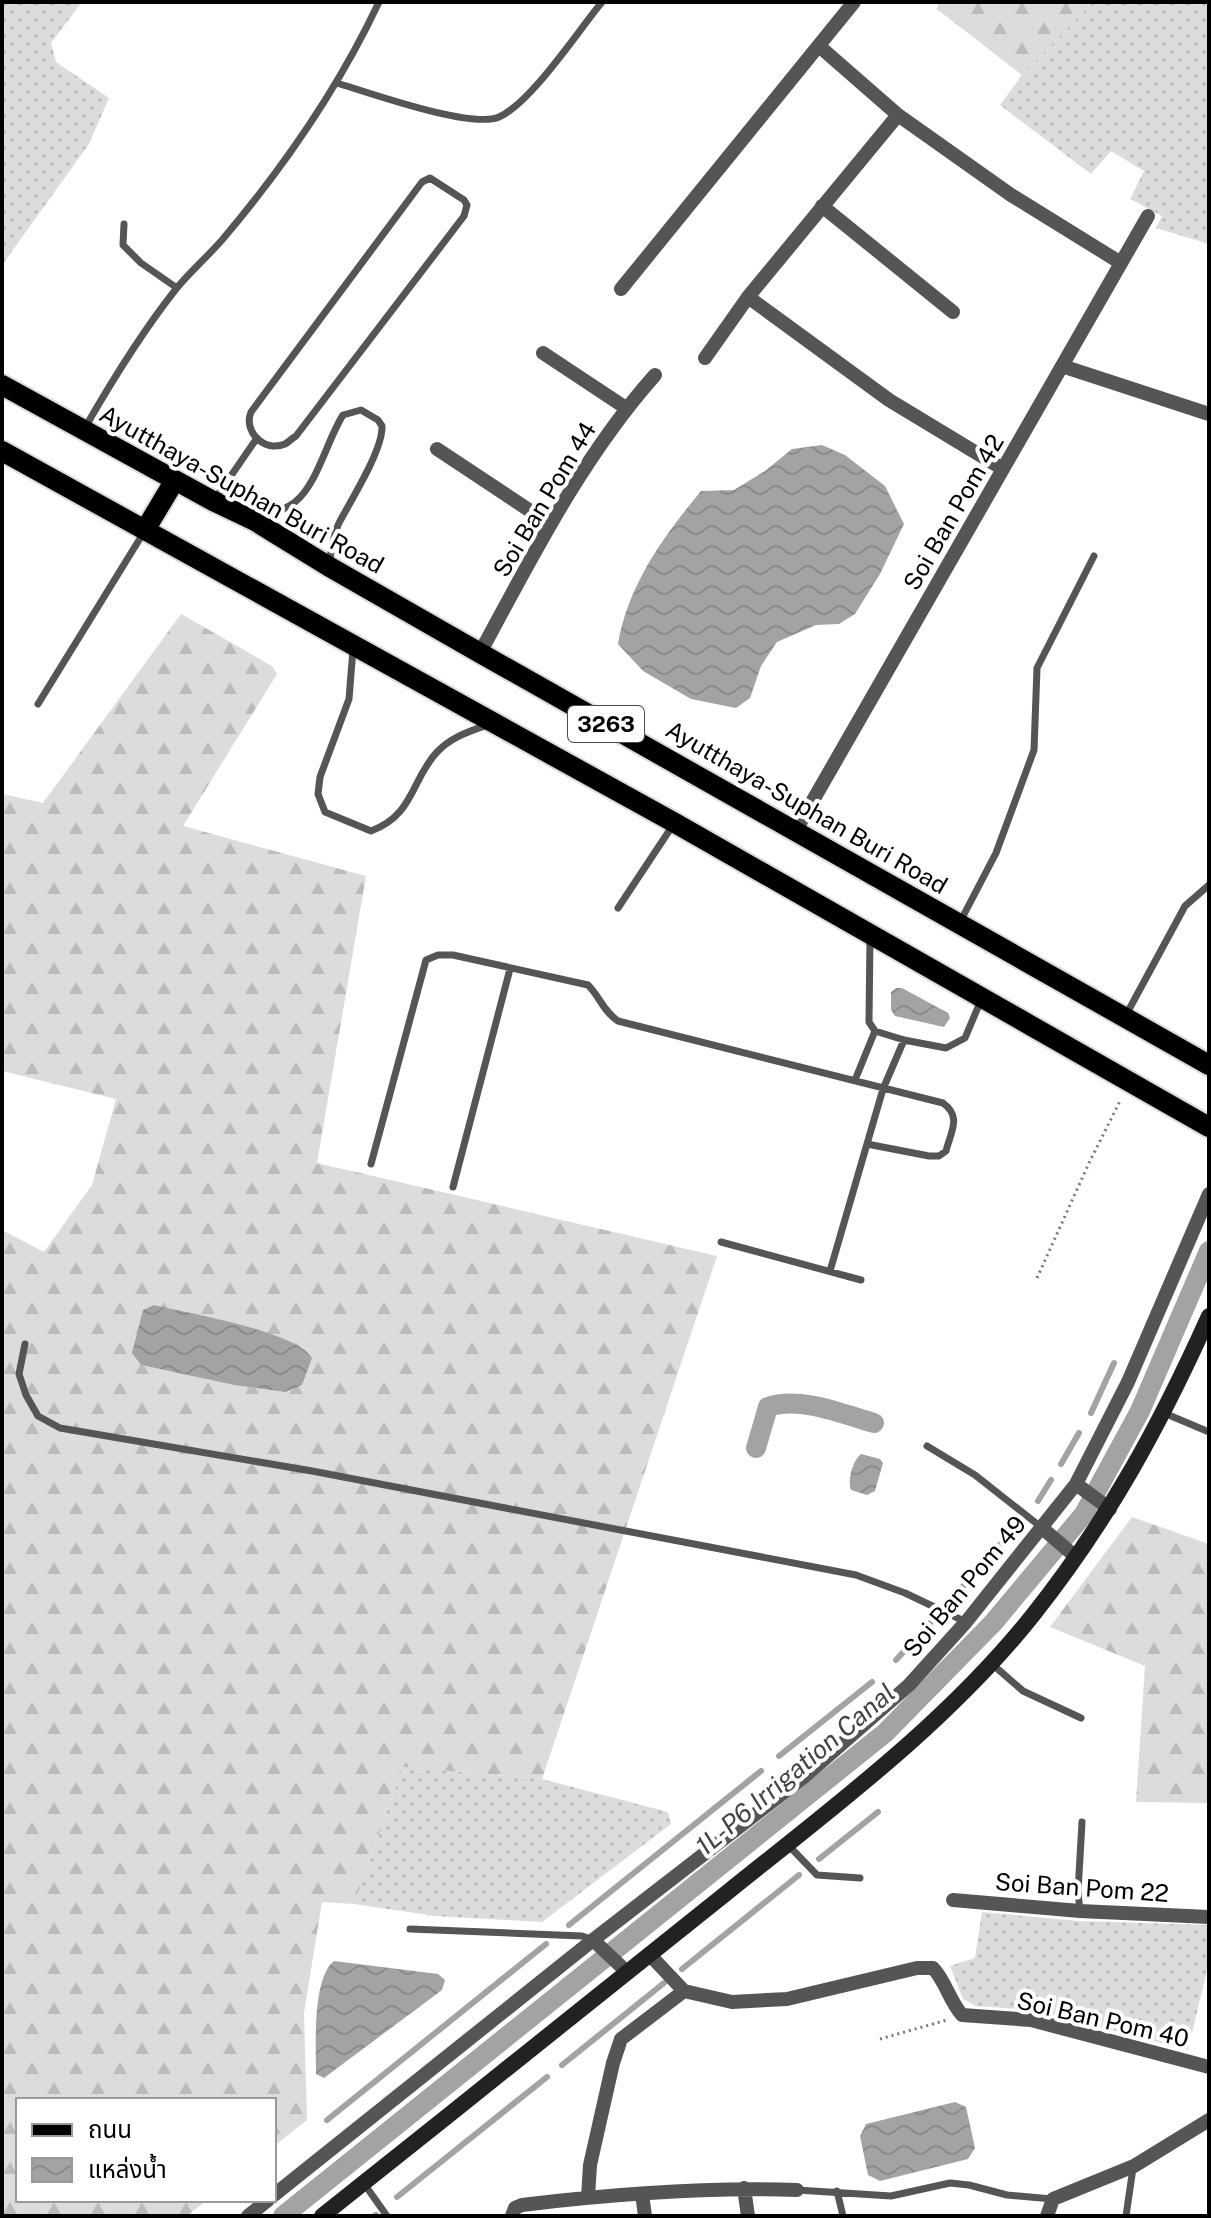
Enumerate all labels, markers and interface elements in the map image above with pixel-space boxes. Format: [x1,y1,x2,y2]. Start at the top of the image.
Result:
street label: Ayutthaya-Suphan Buri Road [95,399,389,579]
street label: Soi Ban Pom 44 [487,416,601,582]
street label: Soi Ban Pom 42 [897,429,1009,595]
road number: 3263 [568,706,644,742]
street label: Ayutthaya-Suphan Buri Road [661,715,953,899]
street label: Soi Ban Pom 49 [897,1510,1031,1662]
water label: 1L-P6 Irrigation Canal [689,1677,901,1861]
street label: Soi Ban Pom 22 [994,1867,1170,1907]
street label: Soi Ban Pom 40 [1014,1986,1192,2052]
legend [16,2098,276,2202]
text: ถนน [88,2115,132,2143]
text: แหล่งน้ำ [88,2153,167,2183]

